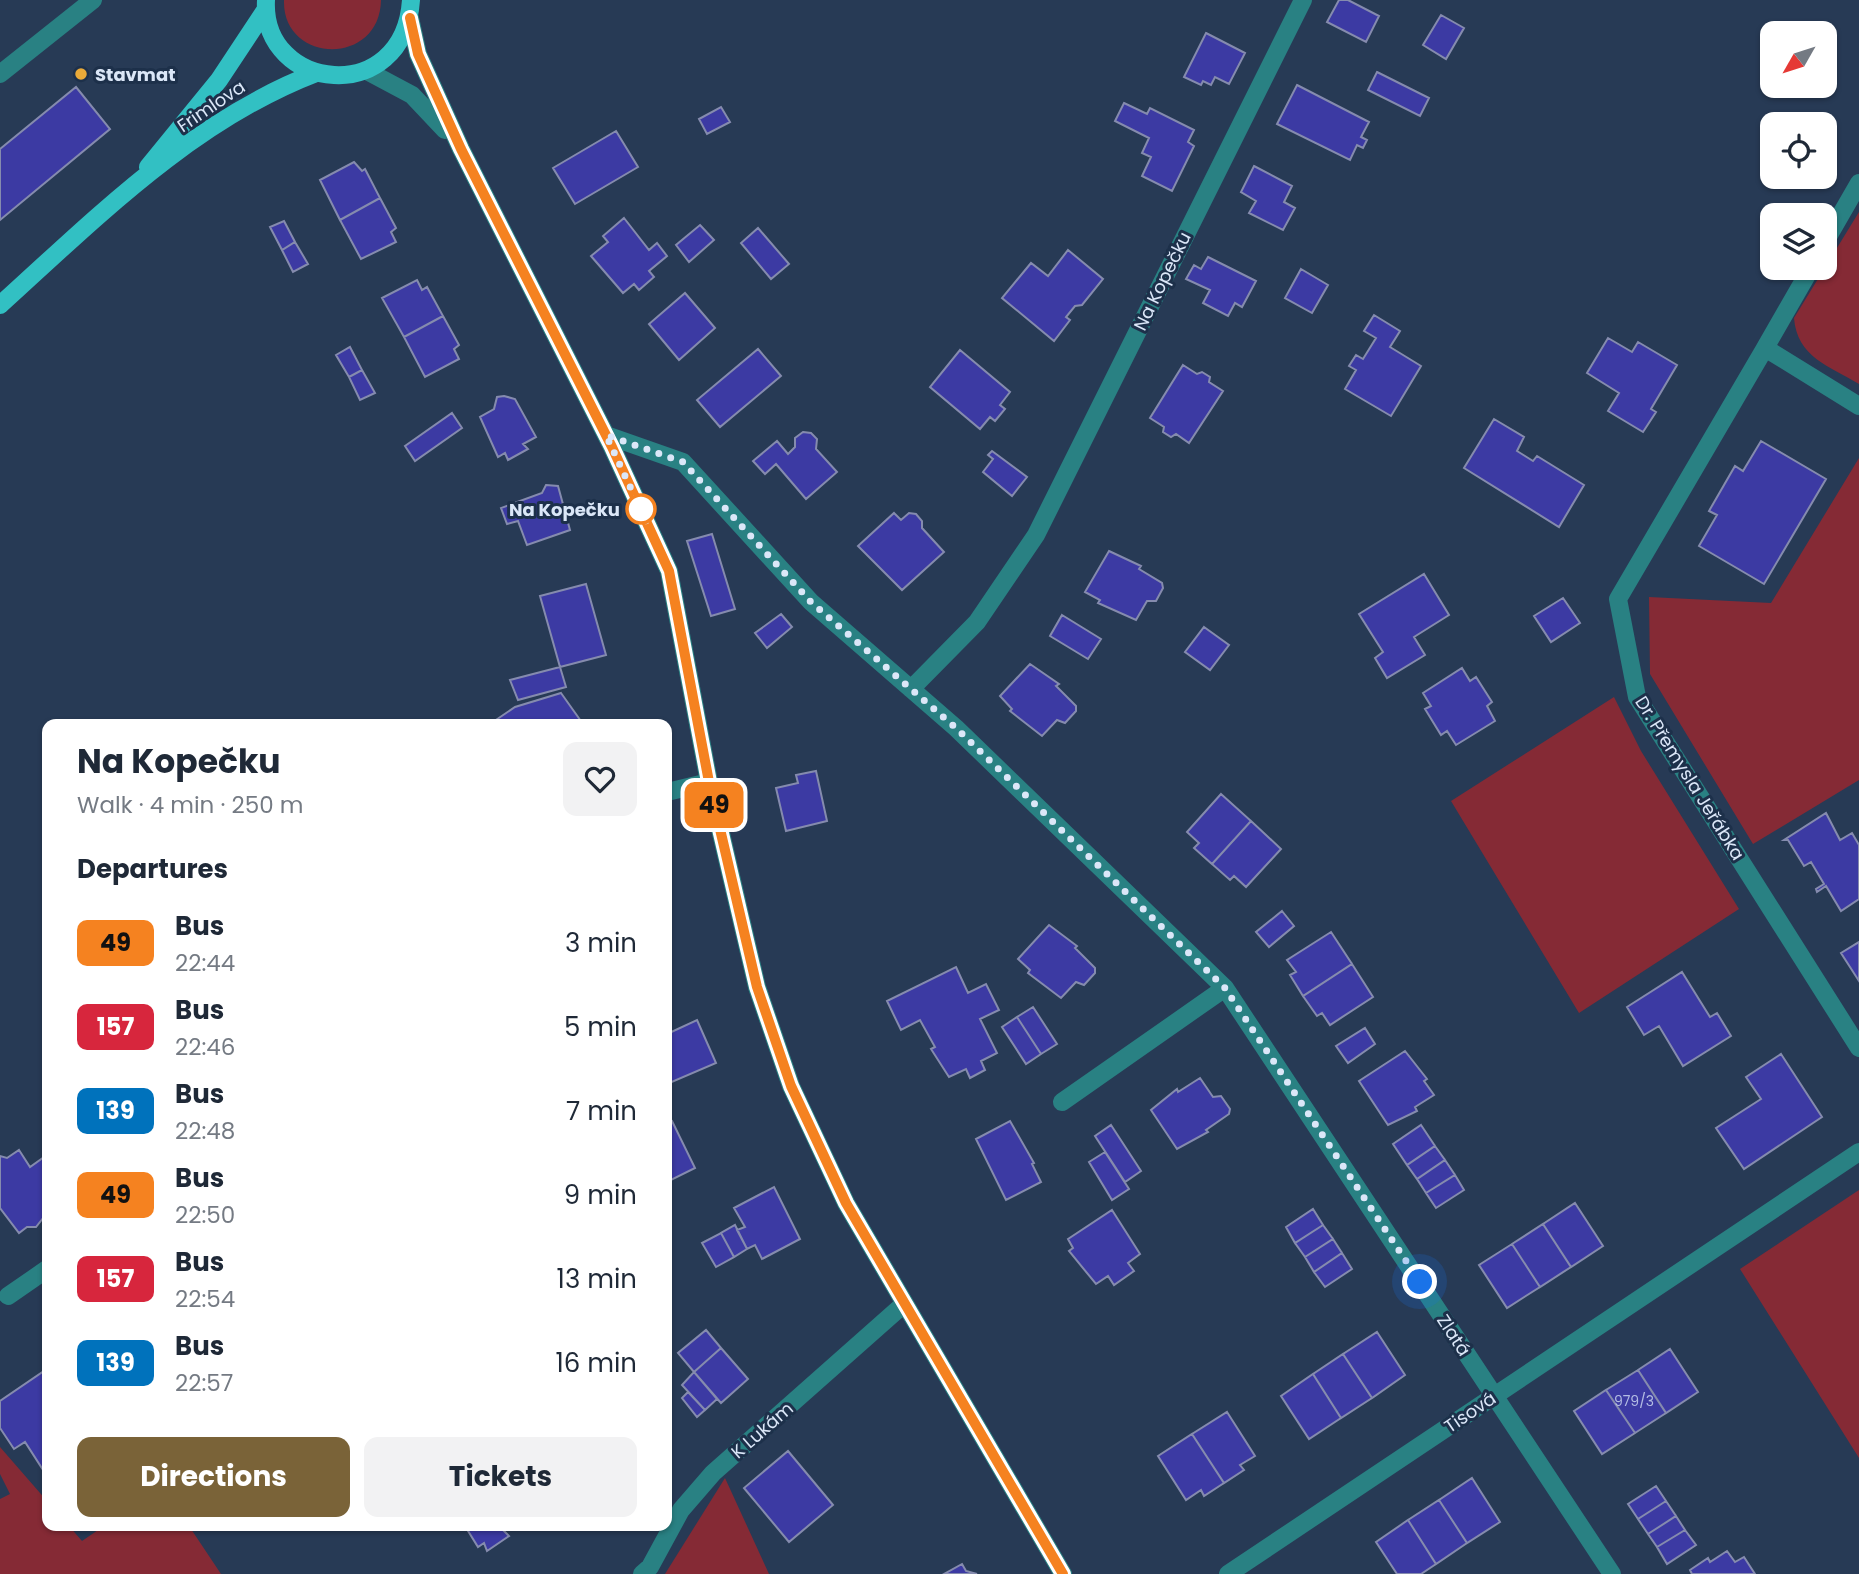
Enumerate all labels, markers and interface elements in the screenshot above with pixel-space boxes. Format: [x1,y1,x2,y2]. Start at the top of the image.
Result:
north arrow [1760,21,1838,98]
map controls [1760,21,1837,280]
place label: Stavmat [95,62,175,87]
marker: Stavmat [73,66,89,82]
street label: Frimlova [172,74,250,138]
button: locate [1760,112,1837,189]
button: layers [1760,203,1837,280]
street label: Na Kopečku [1127,227,1197,335]
marker: Na Kopečku [626,494,656,524]
place label: Na Kopečku [509,497,620,522]
street label: Dr. Přemysla Jeřábka [1629,691,1751,865]
text: Na Kopečku [77,738,281,785]
button: heart [563,742,637,816]
line badge: 49 [682,782,746,828]
text: 49 [698,788,730,821]
text: Walk · 4 min · 250 m [77,789,303,821]
text: Departures [77,851,228,887]
text: Bus [175,908,224,944]
text: 3 min [565,925,637,961]
text: 49 [100,926,131,959]
text: 22:44 [175,947,235,979]
text: Bus [175,992,224,1028]
text: 5 min [564,1009,637,1045]
text: 157 [97,1010,134,1043]
text: 22:46 [175,1031,235,1063]
text: Bus [175,1076,224,1112]
text: 7 min [566,1093,637,1129]
text: 139 [96,1094,135,1127]
text: 22:48 [175,1115,235,1147]
text: Bus [175,1160,224,1196]
text: 9 min [564,1177,637,1213]
text: 49 [100,1178,131,1211]
text: 22:50 [175,1199,235,1231]
text: Bus [175,1244,224,1280]
text: 13 min [557,1261,637,1297]
text: 157 [97,1262,134,1295]
your location [1402,1264,1437,1299]
text: 22:54 [175,1283,235,1315]
street label: Zlatá [1431,1309,1477,1361]
text: Bus [175,1328,224,1364]
text: 16 min [555,1345,637,1381]
text: 139 [96,1346,135,1379]
text: 22:57 [175,1367,233,1399]
street label: Tisová [1439,1386,1501,1438]
house number: 979/3 [1614,1391,1654,1411]
street label: K Lukám [726,1396,798,1464]
button: Directions [77,1437,350,1517]
button: Tickets [364,1437,637,1517]

